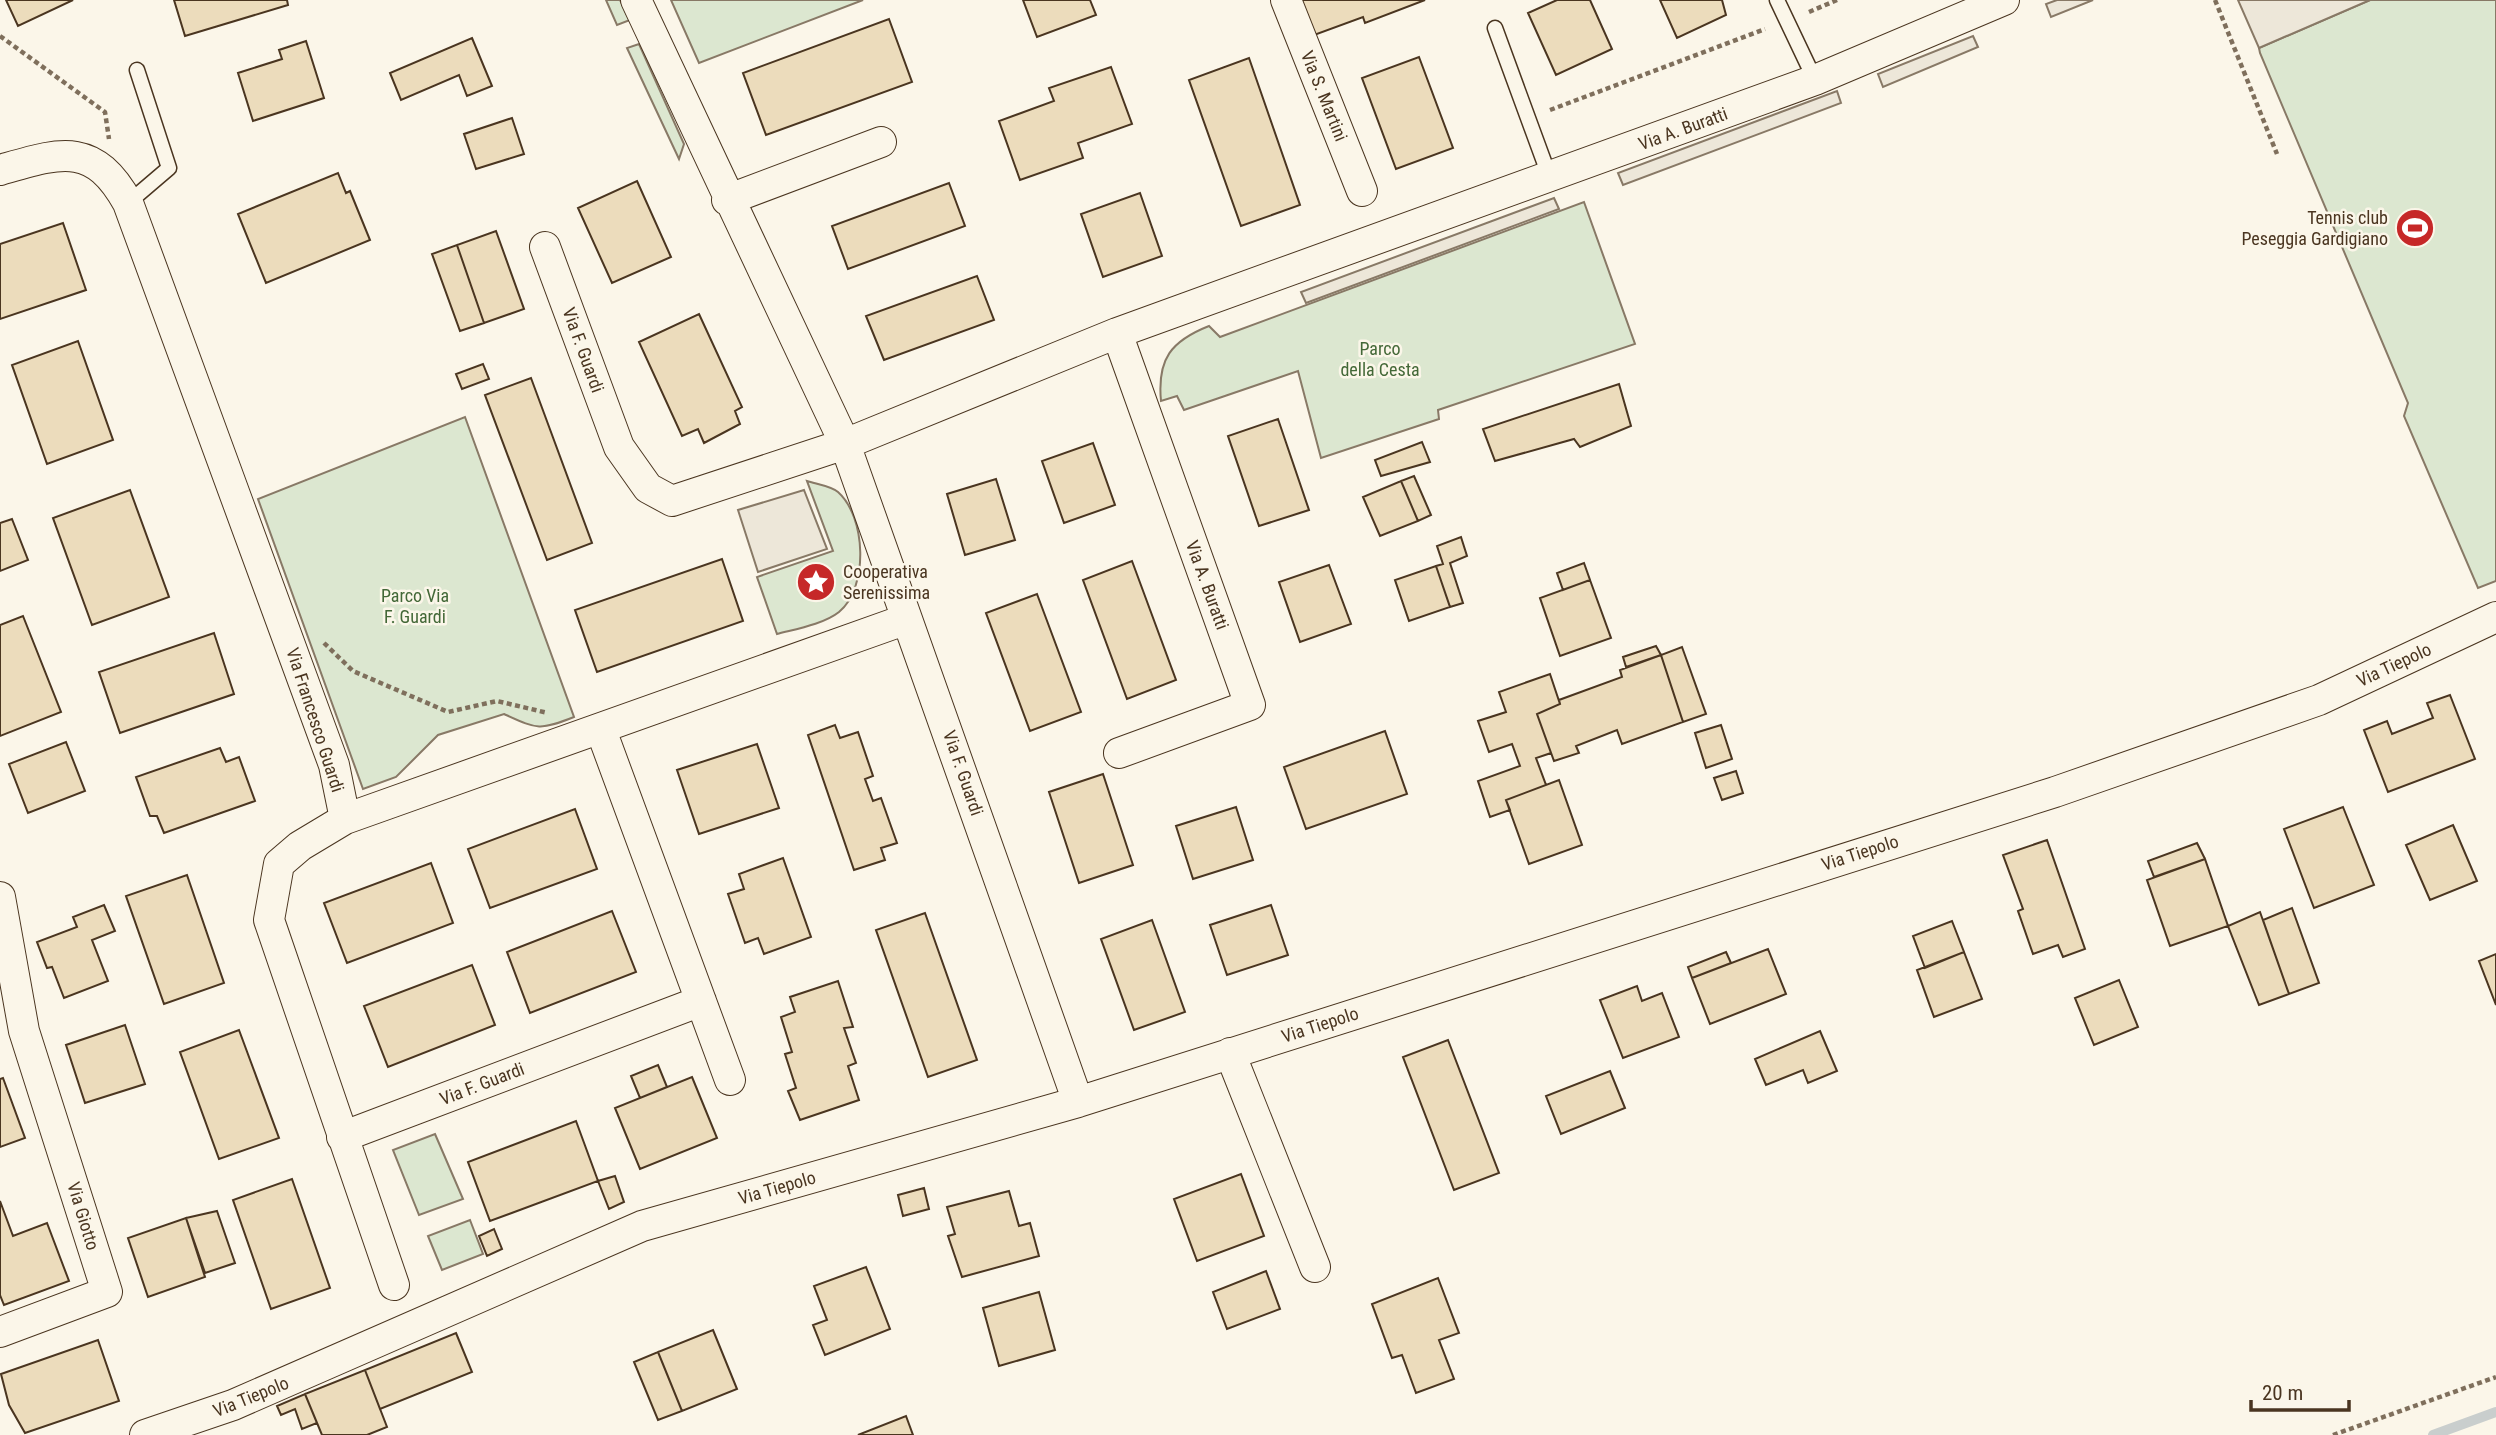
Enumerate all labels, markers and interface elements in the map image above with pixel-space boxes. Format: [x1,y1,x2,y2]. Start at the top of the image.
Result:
street label: Via S. Martini [1297,48,1352,144]
street label: Via A. Buratti [1635,103,1730,154]
place label: Tennis club Peseggia Gardigiano [2241,207,2388,249]
sports icon: Tennis club Peseggia Gardigiano [2394,207,2436,249]
street label: Via F. Guardi [558,305,609,395]
park label: Parco della Cesta [1340,338,1420,380]
street label: Via A. Buratti [1182,537,1233,632]
place icon: Cooperativa Serenissima [795,561,837,603]
place label: Cooperativa Serenissima [843,561,930,603]
park label: Parco Via F. Guardi [381,585,449,627]
street label: Via Tiepolo [2353,638,2434,691]
street label: Via Francesco Guardi [282,645,349,795]
street label: Via F. Guardi [939,727,988,818]
street label: Via Tiepolo [1819,830,1901,875]
street label: Via Tiepolo [1279,1002,1361,1047]
street label: Via F. Guardi [437,1058,527,1109]
street label: Via Tiepolo [736,1166,818,1209]
street label: Via Giotto [63,1179,104,1253]
scale bar [2251,1368,2349,1412]
street label: Via Tiepolo [210,1372,292,1421]
text: 20 m [2262,1381,2303,1405]

